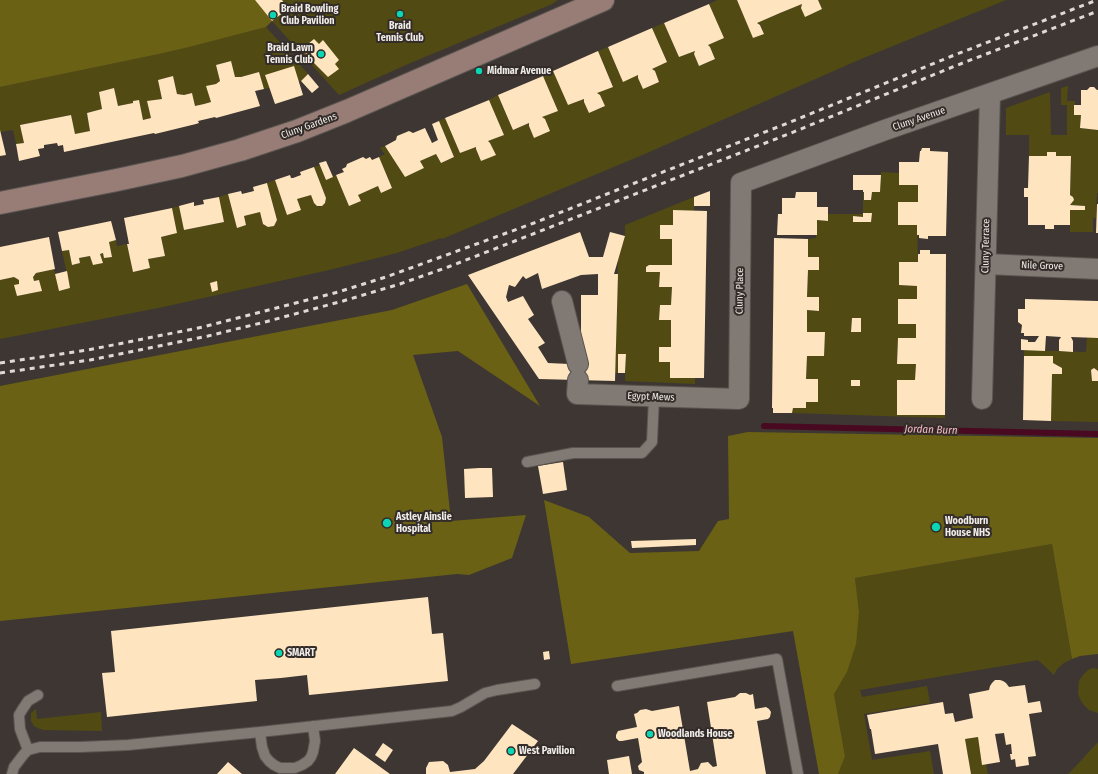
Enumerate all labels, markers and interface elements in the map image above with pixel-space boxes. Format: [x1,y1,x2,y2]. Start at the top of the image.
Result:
place label: Braid Bowling Club Pavilion [281,3,338,26]
marker: Braid Tennis Club [395,9,405,19]
marker: Braid Bowling Club Pavilion [268,10,278,20]
place label: Braid Tennis Club [376,20,424,44]
place label: Braid Lawn Tennis Club [266,42,313,66]
marker: Braid Lawn Tennis Club [316,49,326,59]
place label: Midmar Avenue [487,65,551,77]
marker: Midmar Avenue [474,66,484,76]
street label: Cluny Avenue [891,104,947,134]
street label: Cluny Gardens [279,110,339,142]
street label: Cluny Terrace [980,219,992,273]
street label: Nile Grove [1021,259,1063,273]
street label: Cluny Place [734,268,746,314]
street label: Egypt Mews [627,390,675,404]
water label: Jordan Burn [904,422,958,438]
place label: Astley Ainslie Hospital [396,511,452,534]
place label: Woodburn House NHS [945,515,990,538]
marker: Astley Ainslie Hospital [381,517,393,529]
marker: Woodburn House NHS [930,521,942,533]
place label: SMART [287,647,315,659]
marker: SMART [274,648,284,658]
place label: Woodlands House [658,728,733,740]
marker: Woodlands House [645,729,655,739]
place label: West Pavilion [519,745,575,757]
marker: West Pavilion [506,746,516,756]

